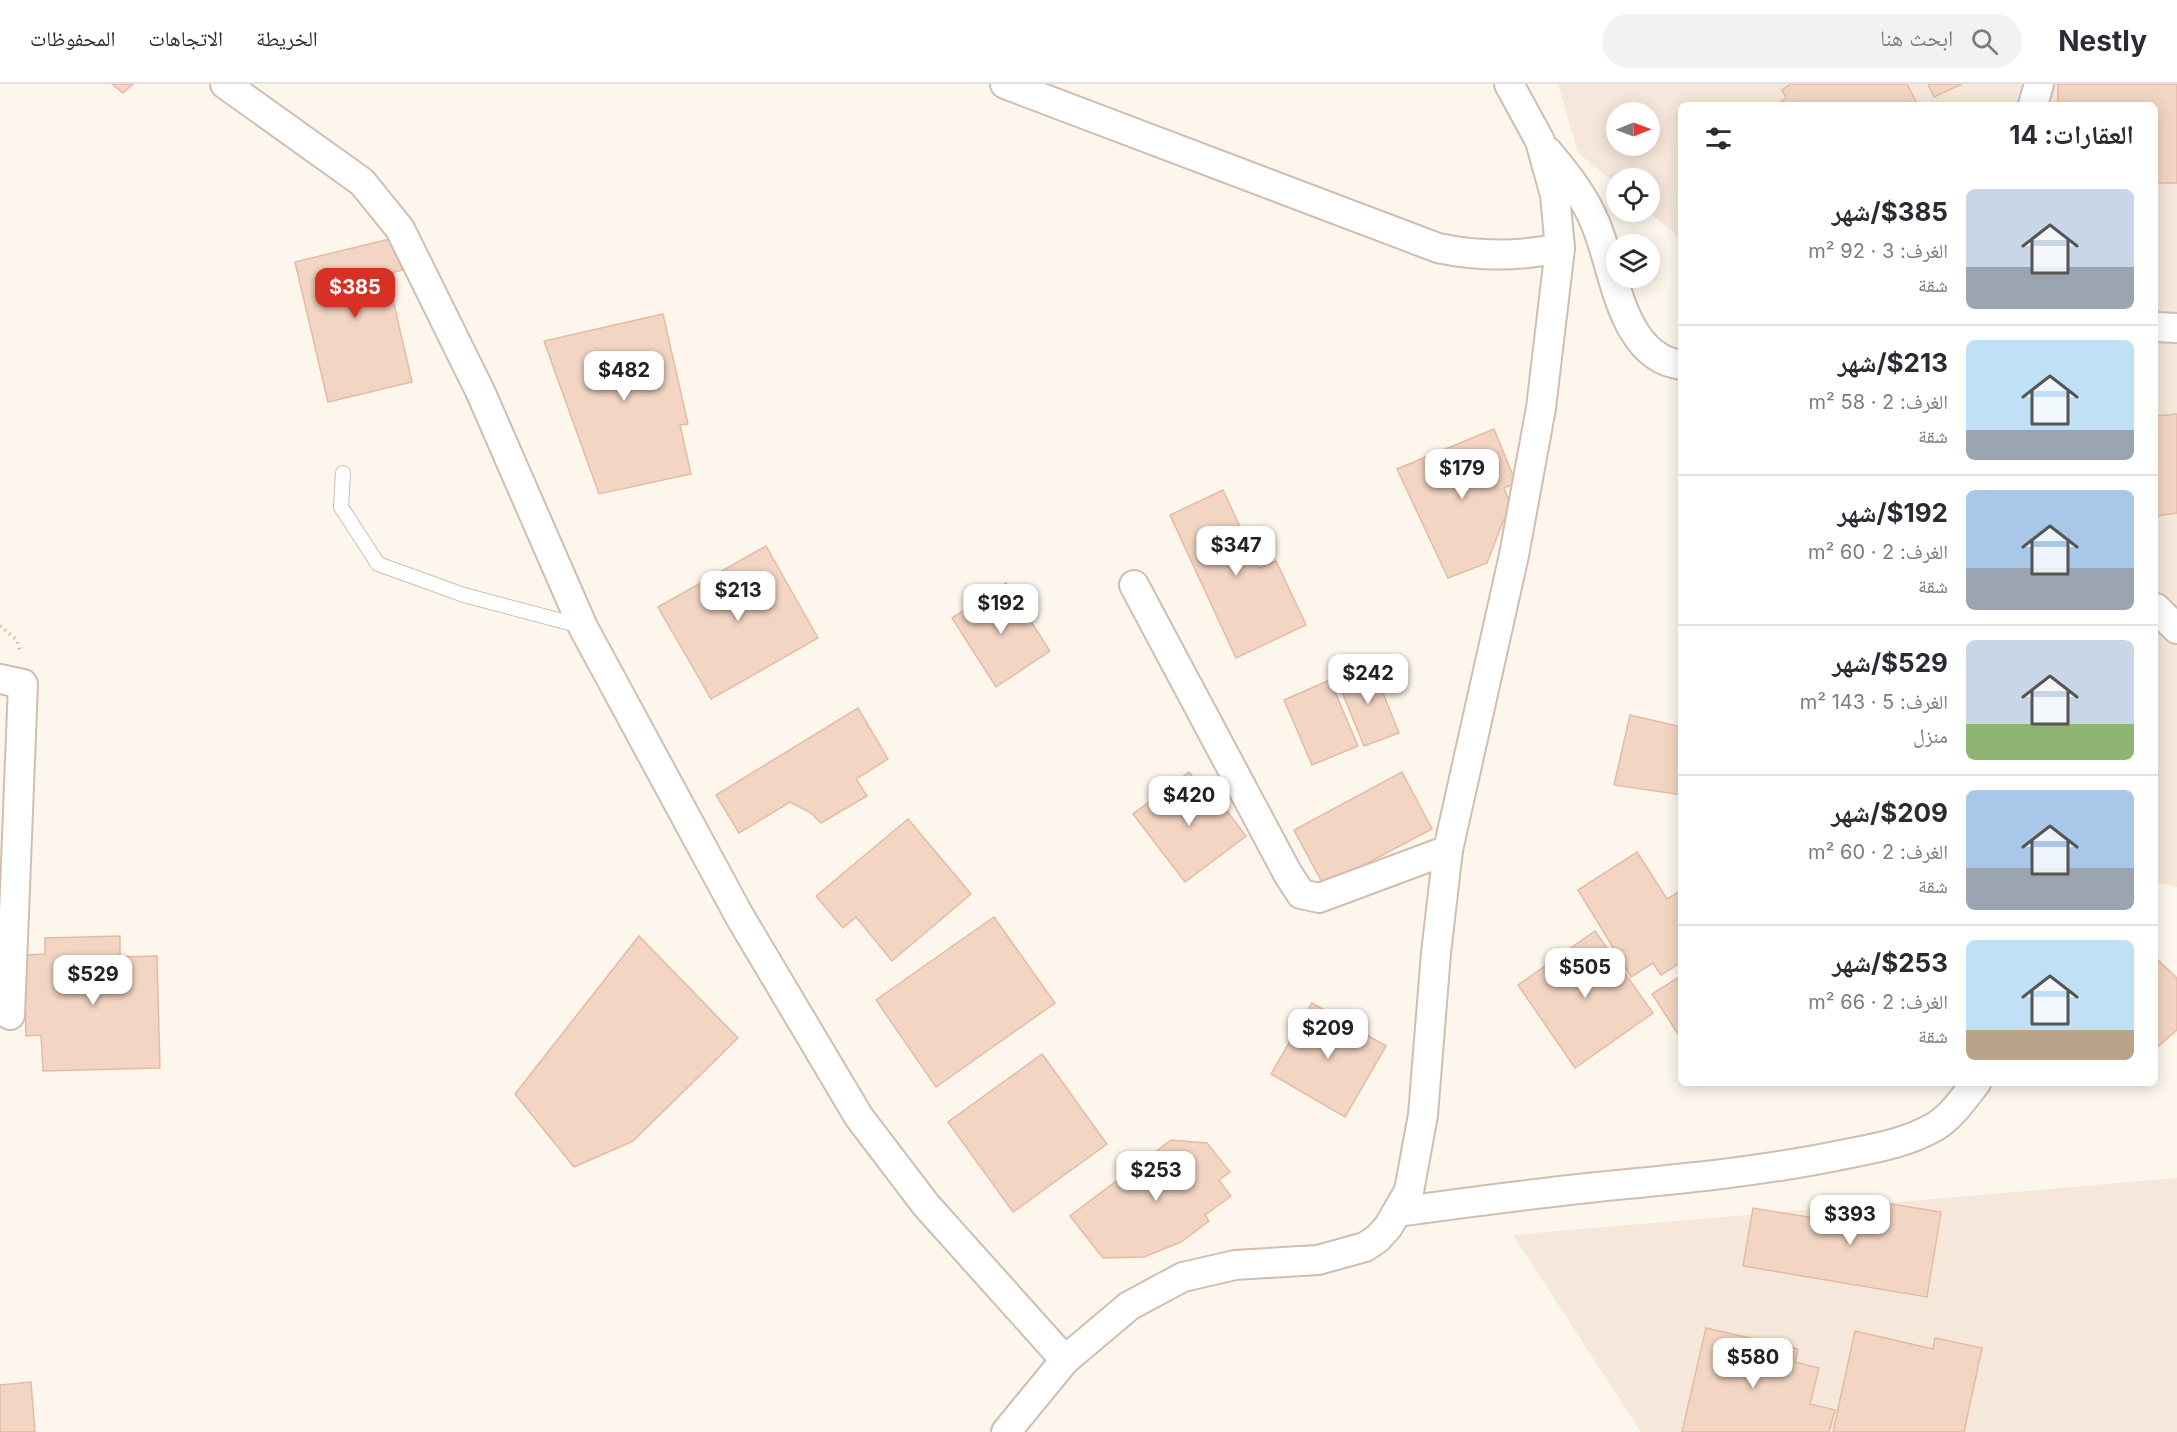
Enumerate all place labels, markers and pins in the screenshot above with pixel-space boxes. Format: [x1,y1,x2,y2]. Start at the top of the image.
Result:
pin: $385 [319,268,391,319]
pin: $482 [588,351,660,402]
pin: $179 [1426,449,1498,500]
pin: $347 [1200,526,1272,577]
pin: $213 [702,571,774,622]
pin: $192 [965,584,1037,635]
pin: $242 [1332,654,1404,705]
pin: $420 [1153,776,1225,827]
pin: $505 [1549,948,1621,999]
pin: $529 [57,955,129,1006]
pin: $209 [1292,1009,1364,1060]
pin: $253 [1120,1151,1192,1202]
pin: $393 [1814,1195,1886,1246]
pin: $580 [1717,1338,1789,1389]

